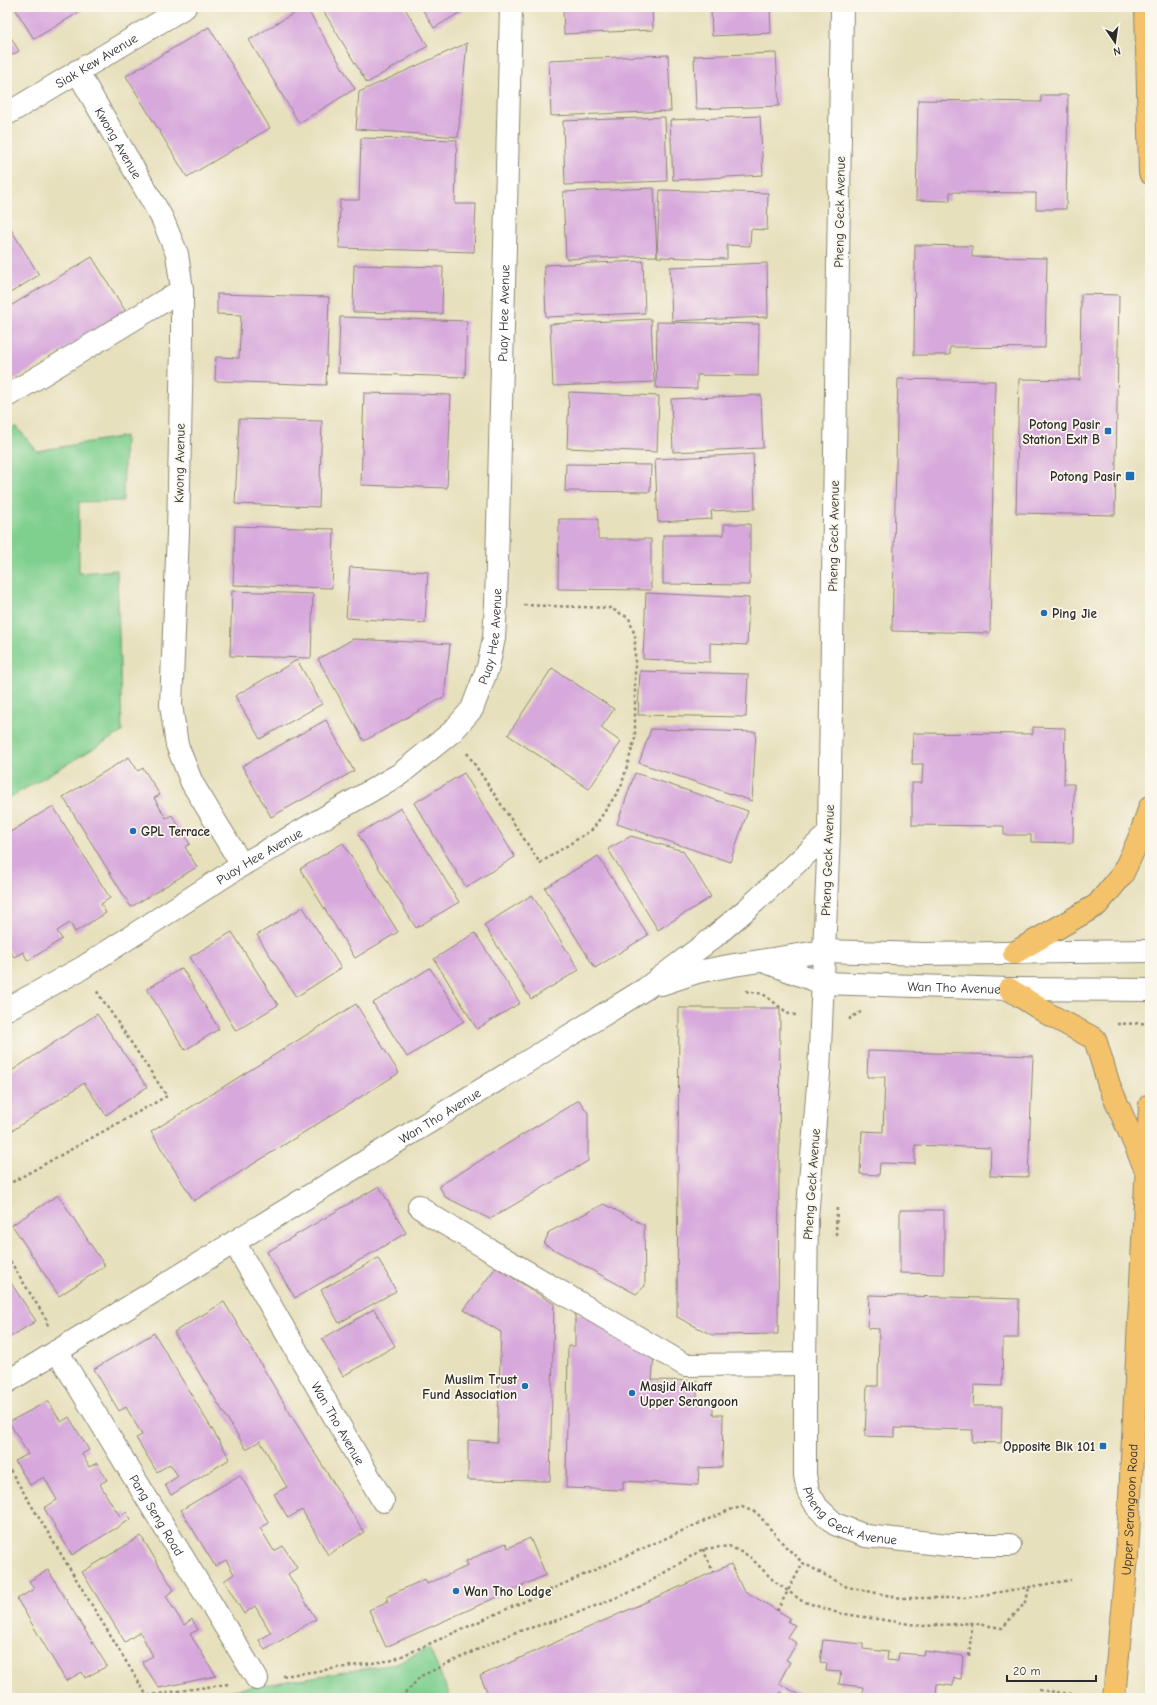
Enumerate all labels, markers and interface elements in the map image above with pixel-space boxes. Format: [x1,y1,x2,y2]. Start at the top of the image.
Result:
north arrow [1095,22,1135,62]
street label: Siak Kew Avenue [53,30,141,91]
text: N [1112,44,1122,58]
street label: Kwong Avenue [92,105,145,182]
street label: Pheng Geck Avenue [831,156,848,268]
street label: Puay Hee Avenue [495,264,513,362]
place label: Potong Pasir Station Exit B [1022,417,1101,447]
street label: Kwong Avenue [171,423,188,503]
marker: Potong Pasir Station Exit B [1103,426,1113,436]
place label: Potong Pasir [1050,469,1122,484]
marker: Potong Pasir [1124,470,1136,482]
street label: Pheng Geck Avenue [825,480,842,592]
street label: Puay Hee Avenue [475,588,504,687]
place label: Ping Jie [1052,606,1097,621]
marker: Ping Jie [1039,608,1049,618]
street label: Pheng Geck Avenue [818,804,837,916]
place label: GPL Terrace [141,824,211,839]
street label: Puay Hee Avenue [214,825,305,888]
marker: GPL Terrace [128,826,138,836]
street label: Wan Tho Avenue [907,979,1001,997]
street label: Wan Tho Avenue [396,1085,484,1147]
street label: Pheng Geck Avenue [800,1127,823,1240]
place label: Muslim Trust Fund Association [422,1372,518,1402]
street label: Wan Tho Avenue [308,1379,368,1468]
place label: Masjid Alkaff Upper Serangoon [640,1379,738,1409]
marker: Muslim Trust Fund Association [520,1381,530,1391]
marker: Masjid Alkaff Upper Serangoon [627,1388,637,1398]
place label: Opposite Blk 101 [1003,1439,1095,1454]
marker: Opposite Blk 101 [1098,1441,1108,1451]
street label: Upper Serangoon Road [1118,1444,1141,1576]
street label: Pang Seng Road [126,1472,187,1558]
street label: Pheng Geck Avenue [799,1486,898,1547]
place label: Wan Tho Lodge [464,1584,552,1599]
marker: Wan Tho Lodge [451,1586,461,1596]
scale bar [1007,1657,1096,1683]
text: 20 m [1013,1664,1041,1678]

